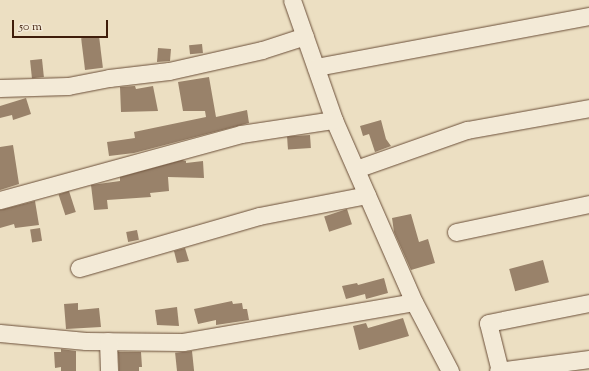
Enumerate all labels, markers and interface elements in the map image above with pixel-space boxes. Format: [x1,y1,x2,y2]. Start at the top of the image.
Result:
scale bar [14,12,110,38]
text: 50 m [19,18,42,36]

